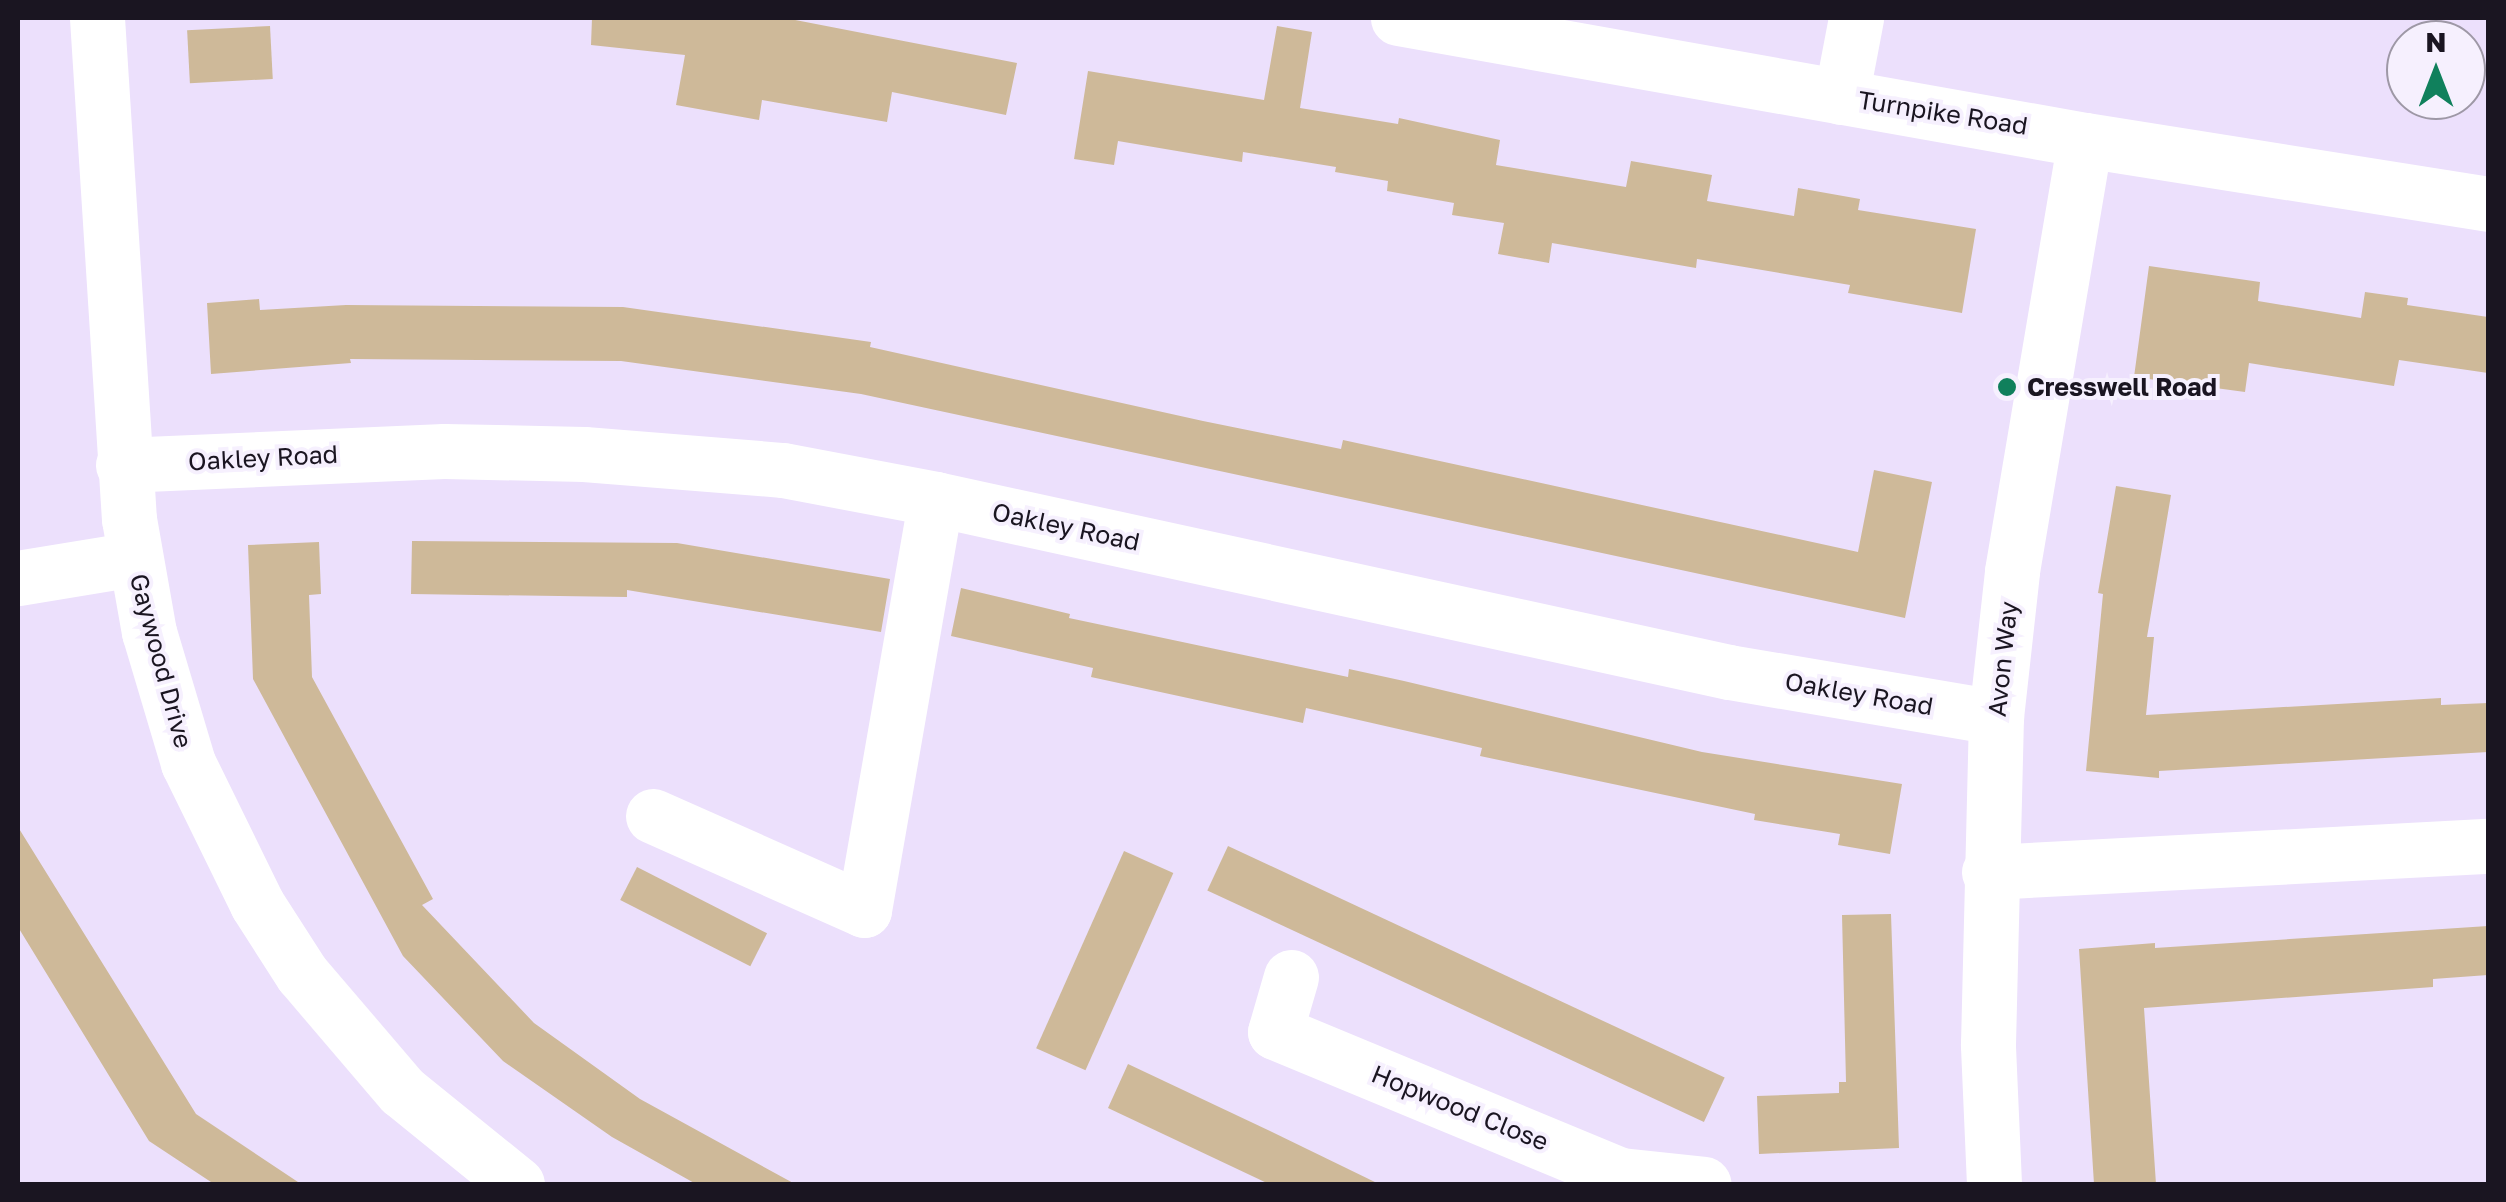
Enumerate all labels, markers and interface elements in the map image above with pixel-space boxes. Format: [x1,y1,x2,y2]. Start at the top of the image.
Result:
north arrow [2386,20,2486,120]
text: N [2425,25,2447,58]
street label: Turnpike Road [1856,85,2030,141]
place label: Cresswell Road [2027,372,2217,402]
marker: Cresswell Road [1996,376,2018,398]
street label: Oakley Road [187,439,339,477]
street label: Oakley Road [990,497,1142,557]
street label: Gaywood Drive [123,571,199,751]
street label: Avon Way [1982,600,2024,718]
street label: Oakley Road [1783,666,1935,722]
street label: Hopwood Close [1367,1059,1553,1157]

